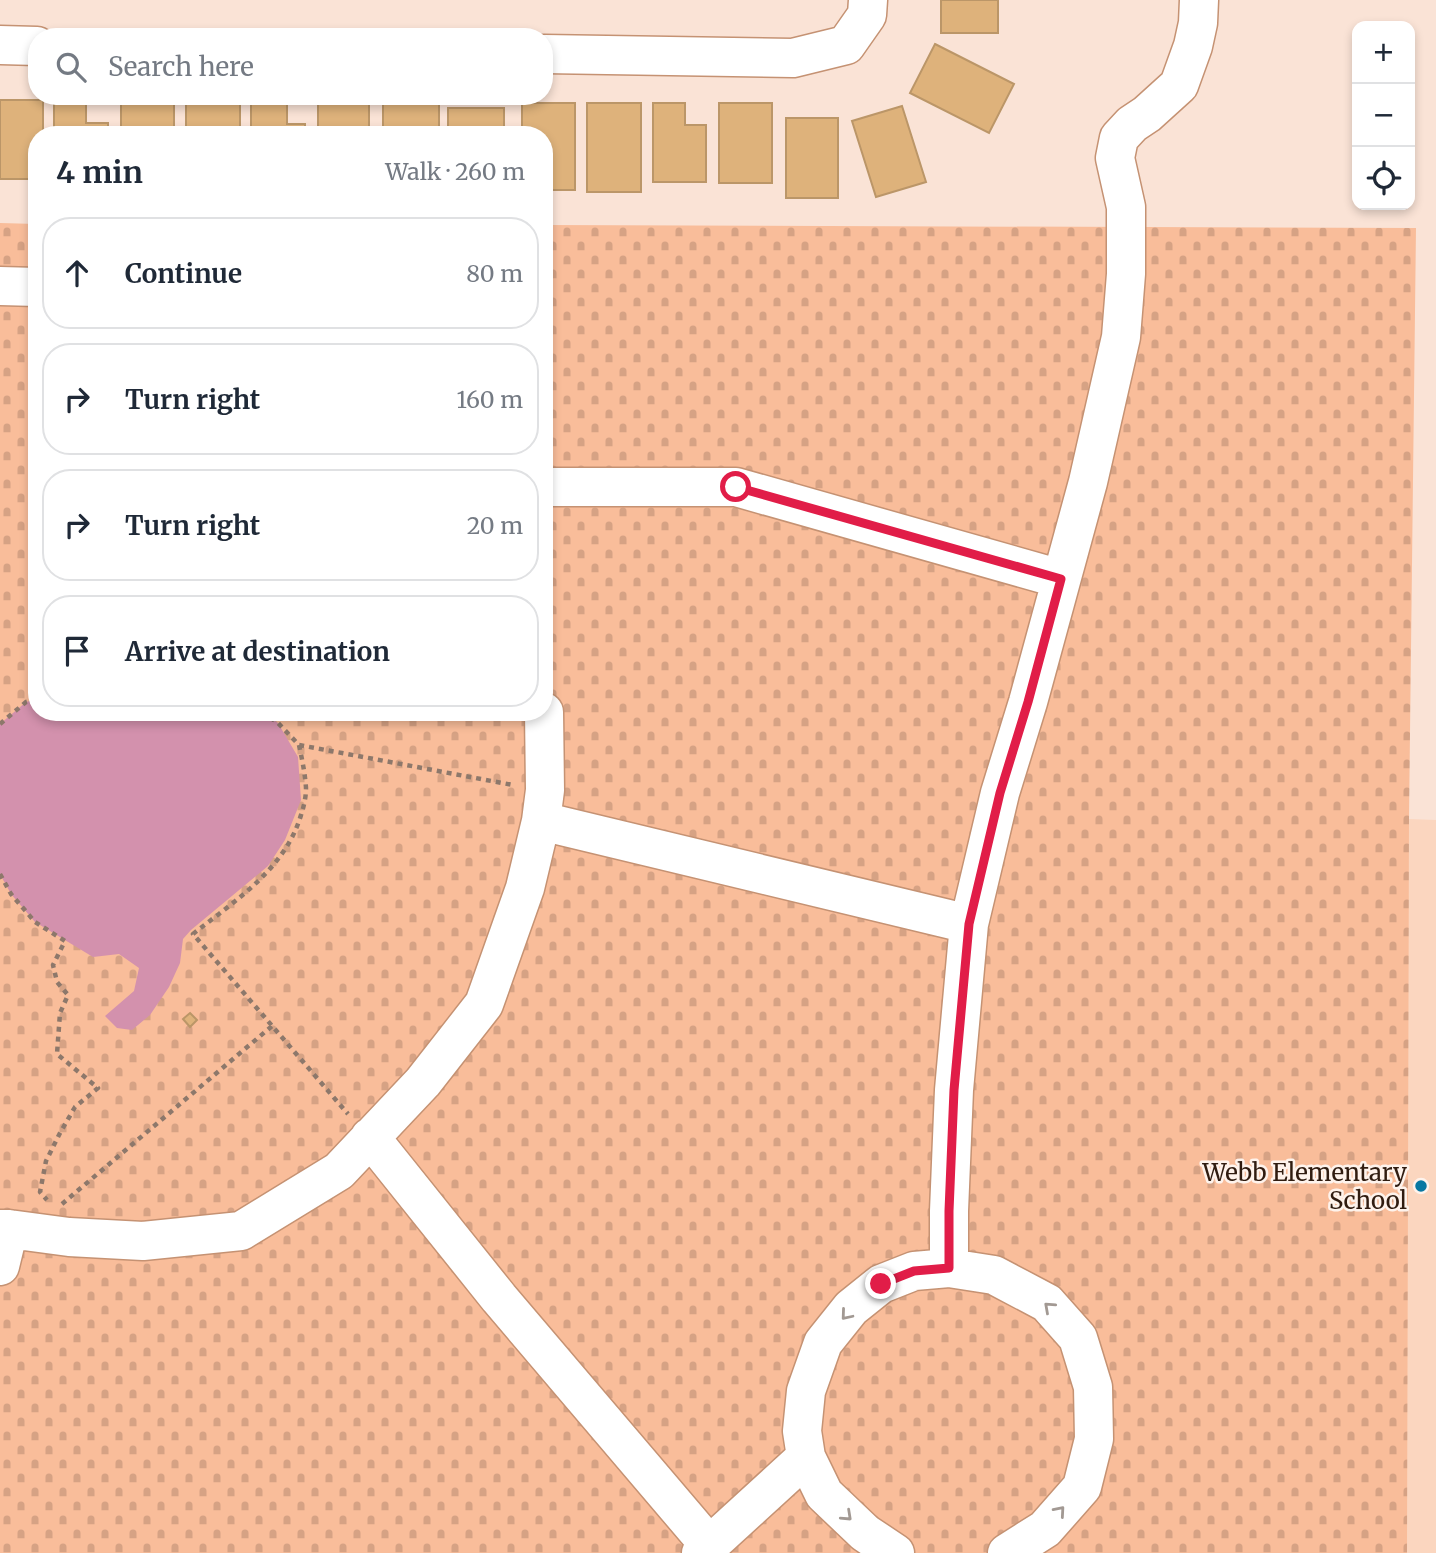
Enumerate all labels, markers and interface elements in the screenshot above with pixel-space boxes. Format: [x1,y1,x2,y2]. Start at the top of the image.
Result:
map controls [1352,21,1415,210]
button: + [1352,21,1415,84]
search box [28,28,553,105]
icon: search [52,48,90,86]
text: Search here [108,50,254,83]
button: − [1352,84,1415,147]
button: locate [1352,147,1415,210]
text: 4 min [56,153,143,191]
text: Walk · 260 m [385,157,525,186]
icon: ahead [58,254,96,292]
text: Continue [125,257,242,290]
text: 80 m [466,259,523,288]
icon: right [58,380,96,418]
text: Turn right [125,383,260,416]
text: 160 m [457,385,523,414]
route start [720,471,751,502]
icon: right [58,506,96,544]
text: Turn right [125,509,260,542]
text: 20 m [467,511,523,540]
icon: arrive [58,632,96,670]
text: Arrive at destination [125,635,390,668]
place label: Webb Elementary School [1201,1157,1407,1216]
marker: Webb Elementary School [1413,1178,1429,1194]
route end [865,1268,896,1299]
one-way arrow [1044,1303,1057,1316]
one-way arrow [842,1306,854,1319]
one-way arrow [1052,1507,1064,1520]
one-way arrow [839,1508,852,1521]

